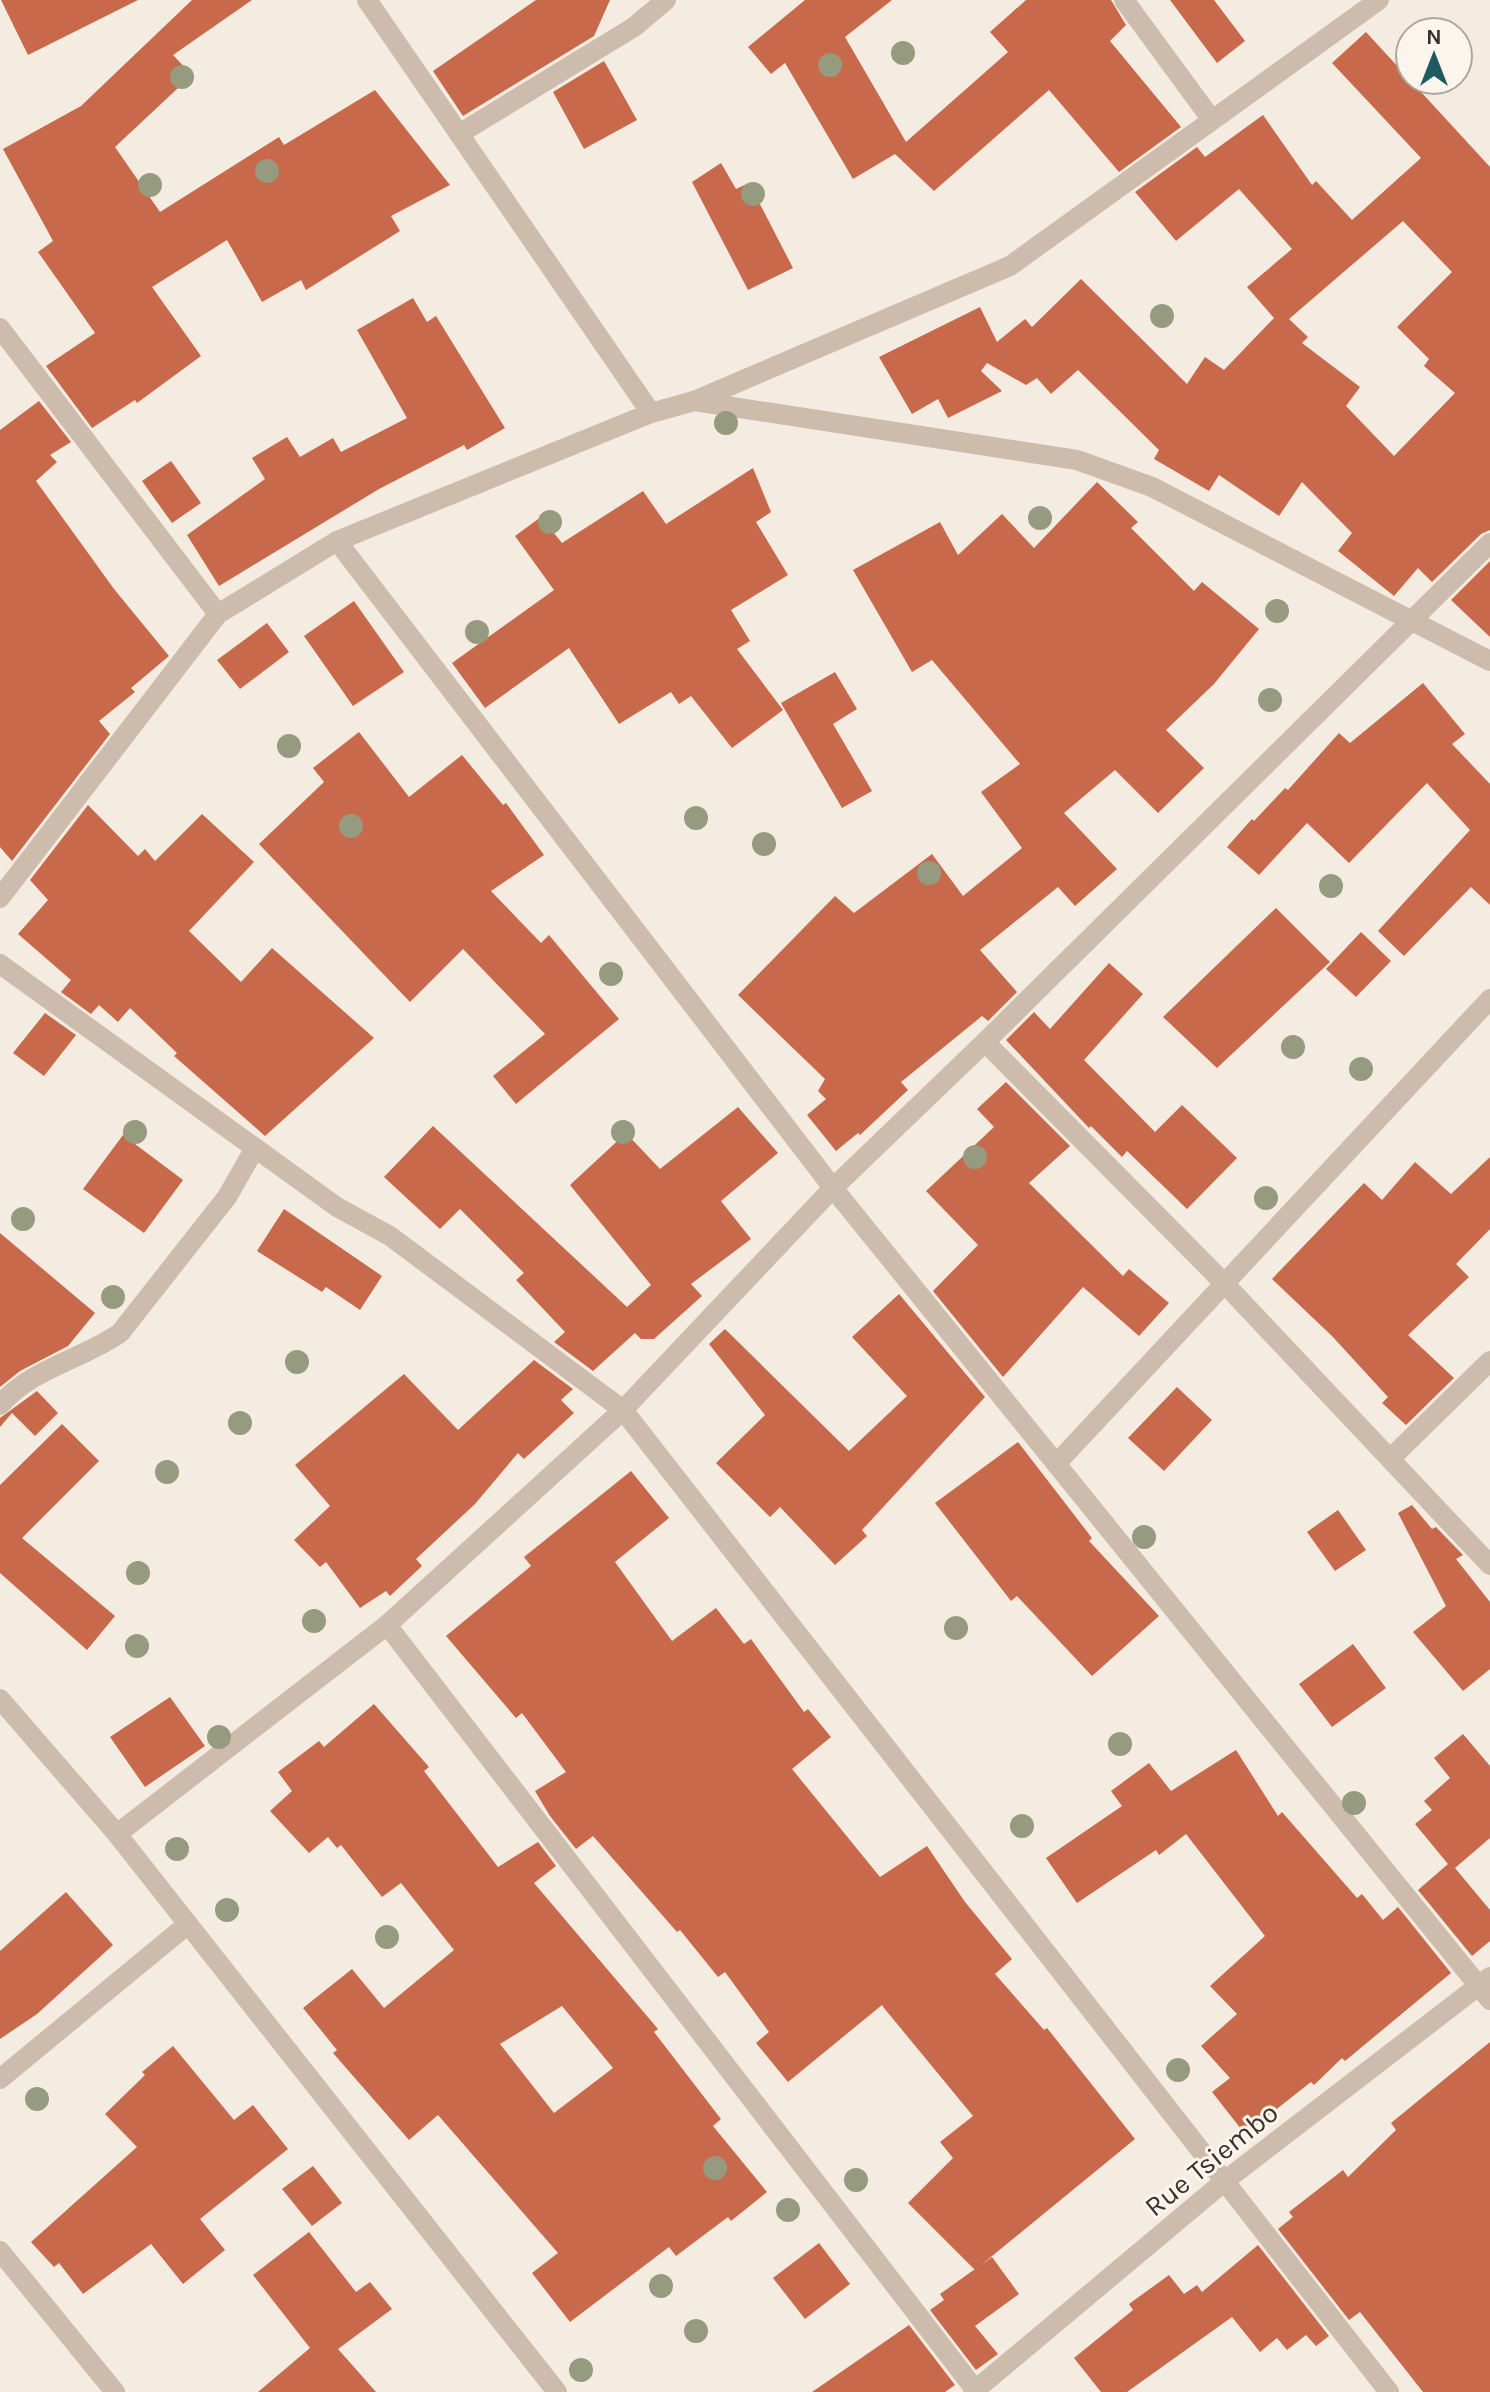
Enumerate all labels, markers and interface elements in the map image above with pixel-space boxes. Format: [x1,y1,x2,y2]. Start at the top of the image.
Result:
north arrow [1394,16,1474,96]
text: N [1426,24,1442,50]
street label: Rue Tsiembo [1138,2096,1285,2223]

